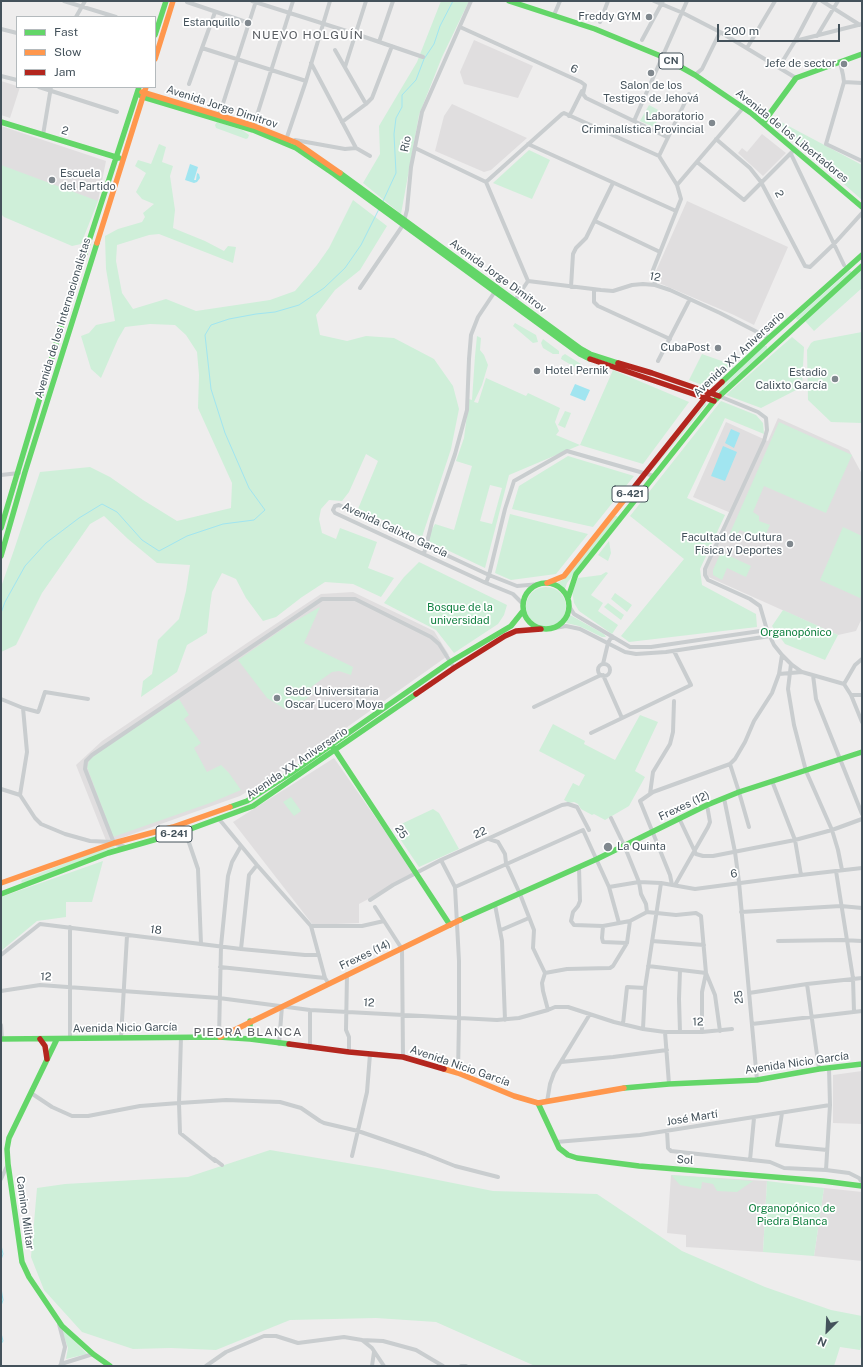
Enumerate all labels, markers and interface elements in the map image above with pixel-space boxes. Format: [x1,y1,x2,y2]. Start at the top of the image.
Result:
place label: Freddy GYM [578,10,641,24]
marker: Freddy GYM [644,12,654,22]
legend [16,16,156,88]
place label: Estanquillo [183,16,240,30]
scale bar [719,16,842,42]
marker: Estanquillo [243,18,253,28]
text: 200 m [724,24,759,38]
text: Fast [54,25,78,39]
district label: NUEVO HOLGUÍN [252,28,364,42]
text: Slow [54,45,81,59]
road number: CN [659,53,683,69]
place label: Jefe de sector [765,57,836,71]
marker: Jefe de sector [839,59,849,69]
street label: 6 [568,62,580,76]
text: Jam [54,65,76,79]
marker: Salon de los Testigos de Jehová [646,68,656,78]
place label: Salon de los Testigos de Jehová [603,79,699,105]
street label: Avenida Jorge Dimitrov [165,83,279,131]
street label: Avenida de los Libertadores [733,86,851,186]
place label: Laboratorio Criminalística Provincial [582,110,704,136]
marker: Laboratorio Criminalística Provincial [707,118,717,128]
street label: 2 [60,124,70,138]
street label: Río [398,135,414,153]
place label: Escuela del Partido [60,167,116,193]
marker: Escuela del Partido [47,175,57,185]
street label: 2 [772,188,786,200]
street label: Avenida de los Internacionalistas [32,236,94,400]
street label: Avenida Jorge Dimitrov [447,237,549,315]
street label: 12 [648,270,662,284]
street label: Avenida XX Aniversario [691,308,787,400]
place label: CubaPost [661,341,710,355]
marker: CubaPost [713,343,723,353]
place label: Hotel Pernik [545,364,608,378]
marker: Hotel Pernik [532,366,542,376]
place label: Estadio Calixto García [755,366,827,392]
marker: Estadio Calixto García [830,374,840,384]
road number: 6-421 [612,486,648,502]
street label: Avenida Calixto García [340,500,450,560]
place label: Facultad de Cultura Física y Deportes [681,531,782,557]
marker: Facultad de Cultura Física y Deportes [785,539,795,549]
park label: Bosque de la universidad [427,601,493,627]
park label: Organopónico [760,626,832,640]
place label: Sede Universitaria Oscar Lucero Moya [285,685,383,711]
marker: Sede Universitaria Oscar Lucero Moya [272,693,282,703]
street label: Avenida XX Aniversario [244,724,350,802]
street label: Frexes (12) [656,788,712,824]
street label: 25 [392,823,410,841]
street label: 22 [471,824,489,842]
road number: 6-241 [156,826,192,842]
place label: La Quinta [617,840,666,854]
marker: La Quinta [602,841,614,853]
street label: 6 [730,867,738,881]
street label: 18 [149,923,163,937]
street label: Frexes (14) [337,937,393,973]
street label: 12 [40,970,52,984]
street label: 25 [732,990,746,1004]
street label: 12 [363,996,375,1010]
street label: 12 [692,1015,704,1029]
street label: Avenida Nicio García [73,1020,177,1036]
district label: PIEDRA BLANCA [194,1025,302,1039]
street label: Avenida Nicio García [408,1043,512,1089]
street label: Avenida Nicio García [744,1049,850,1077]
street label: José Martí [665,1107,719,1129]
street label: Sol [676,1153,694,1167]
street label: Camino Militar [13,1175,37,1251]
park label: Organopónico de Piedra Blanca [749,1202,835,1228]
north arrow [807,1311,847,1351]
text: N [816,1335,828,1349]

